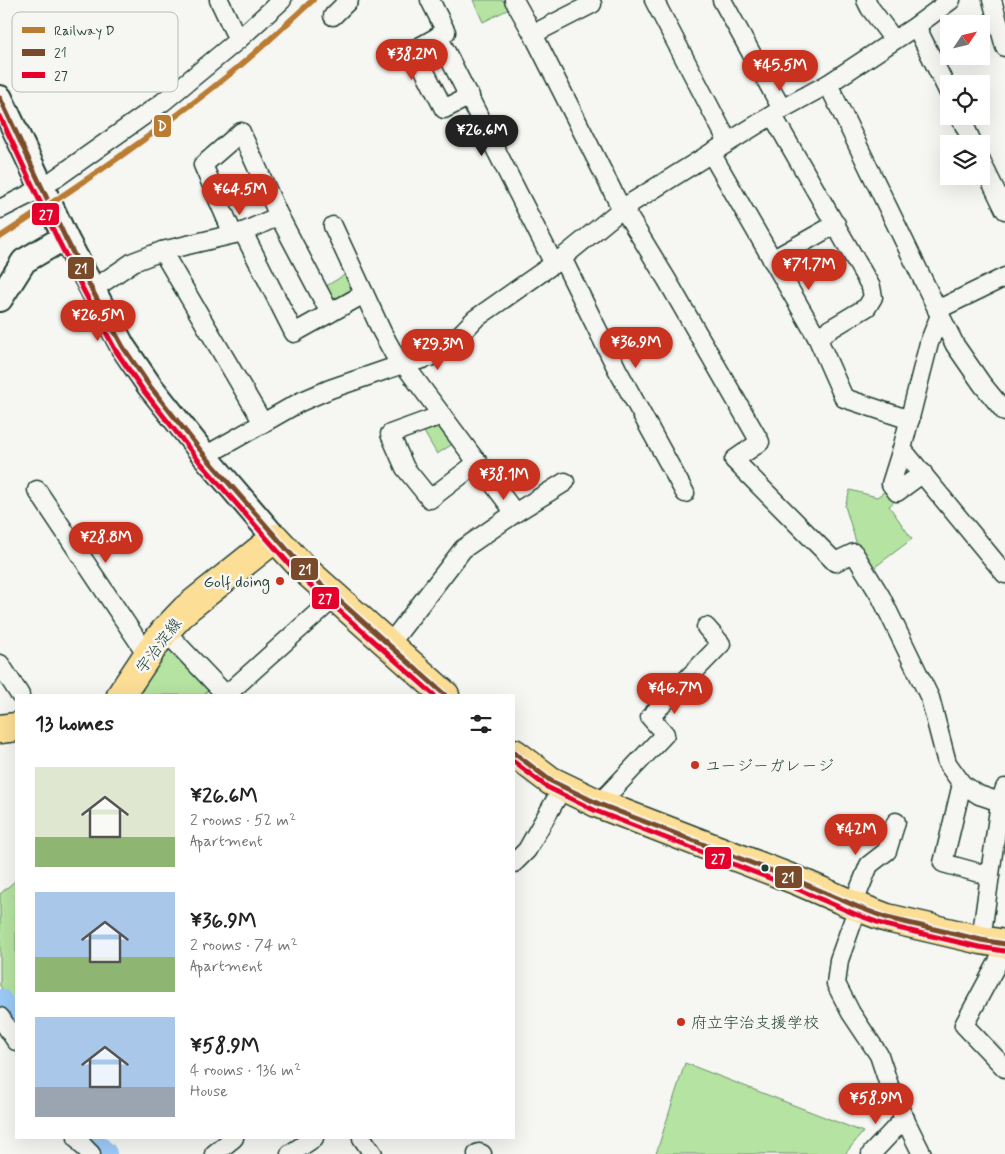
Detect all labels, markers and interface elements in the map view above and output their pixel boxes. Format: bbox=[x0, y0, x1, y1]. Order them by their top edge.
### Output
legend bbox=[12, 12, 178, 92]
north arrow bbox=[940, 15, 990, 65]
map controls bbox=[940, 15, 990, 185]
text: Railway D bbox=[54, 22, 115, 40]
pin: ¥38.2M bbox=[371, 38, 453, 81]
text: 21 bbox=[54, 44, 67, 62]
text: ¥38.2M bbox=[387, 44, 437, 65]
pin: ¥45.5M bbox=[739, 49, 821, 92]
text: ¥45.5M bbox=[753, 55, 807, 76]
text: 27 bbox=[54, 67, 68, 85]
button: locate bbox=[940, 75, 990, 125]
line badge: D bbox=[153, 114, 172, 138]
pin: ¥26.6M bbox=[441, 114, 523, 157]
text: D bbox=[157, 118, 167, 136]
text: ¥26.6M bbox=[456, 120, 508, 141]
button: layers bbox=[940, 135, 990, 185]
pin: ¥64.5M bbox=[199, 174, 281, 216]
text: ¥64.5M bbox=[213, 179, 267, 200]
line badge: 27 bbox=[31, 202, 60, 226]
text: 27 bbox=[39, 206, 53, 224]
pin: ¥71.7M bbox=[768, 248, 850, 291]
text: ¥71.7M bbox=[783, 254, 835, 275]
line badge: 21 bbox=[67, 256, 95, 280]
text: 21 bbox=[75, 260, 87, 278]
pin: ¥26.5M bbox=[57, 300, 139, 342]
text: ¥26.5M bbox=[72, 305, 124, 326]
pin: ¥36.9M bbox=[595, 326, 677, 369]
pin: ¥29.3M bbox=[397, 328, 479, 371]
text: ¥36.9M bbox=[611, 332, 661, 353]
text: ¥29.3M bbox=[412, 334, 464, 355]
pin: ¥38.1M bbox=[463, 458, 545, 501]
text: ¥38.1M bbox=[479, 464, 529, 485]
pin: ¥28.8M bbox=[65, 522, 147, 564]
text: ¥28.8M bbox=[80, 527, 132, 548]
line badge: 21 bbox=[290, 557, 319, 581]
text: 21 bbox=[299, 561, 311, 579]
place label: Golf doing bbox=[204, 572, 270, 594]
marker: Golf doing bbox=[274, 575, 286, 587]
line badge: 27 bbox=[311, 586, 340, 610]
text: 27 bbox=[318, 590, 332, 608]
street label: 宇治淀線 bbox=[132, 614, 187, 678]
pin: ¥46.7M bbox=[634, 672, 716, 715]
text: ¥46.7M bbox=[648, 678, 702, 699]
text: 13 homes bbox=[35, 710, 114, 738]
icon: filters bbox=[467, 710, 495, 738]
place label: ユージーガレージ bbox=[705, 756, 834, 777]
marker: ユージーガレージ bbox=[689, 759, 701, 771]
text: ¥26.6M bbox=[190, 782, 258, 810]
icon: home bbox=[75, 787, 135, 847]
text: 2 rooms · 52 m² bbox=[190, 810, 296, 831]
pin: ¥42M bbox=[826, 814, 886, 856]
text: ¥42M bbox=[835, 819, 877, 840]
text: Apartment bbox=[190, 831, 263, 852]
line badge: 27 bbox=[704, 846, 732, 870]
text: 27 bbox=[711, 850, 725, 868]
unlabelled marker bbox=[760, 863, 770, 873]
line badge: 21 bbox=[774, 865, 803, 889]
text: 21 bbox=[782, 869, 794, 887]
text: ¥36.9M bbox=[190, 907, 256, 935]
icon: home bbox=[75, 912, 135, 972]
text: 2 rooms · 74 m² bbox=[190, 935, 298, 956]
text: Apartment bbox=[190, 956, 263, 977]
place label: 府立宇治支援学校 bbox=[691, 1013, 819, 1034]
marker: 府立宇治支援学校 bbox=[675, 1016, 687, 1028]
text: ¥58.9M bbox=[190, 1032, 259, 1060]
icon: home bbox=[75, 1037, 135, 1097]
text: 4 rooms · 136 m² bbox=[190, 1060, 301, 1081]
text: House bbox=[190, 1081, 228, 1102]
pin: ¥58.9M bbox=[835, 1082, 917, 1125]
text: ¥58.9M bbox=[850, 1088, 902, 1109]

